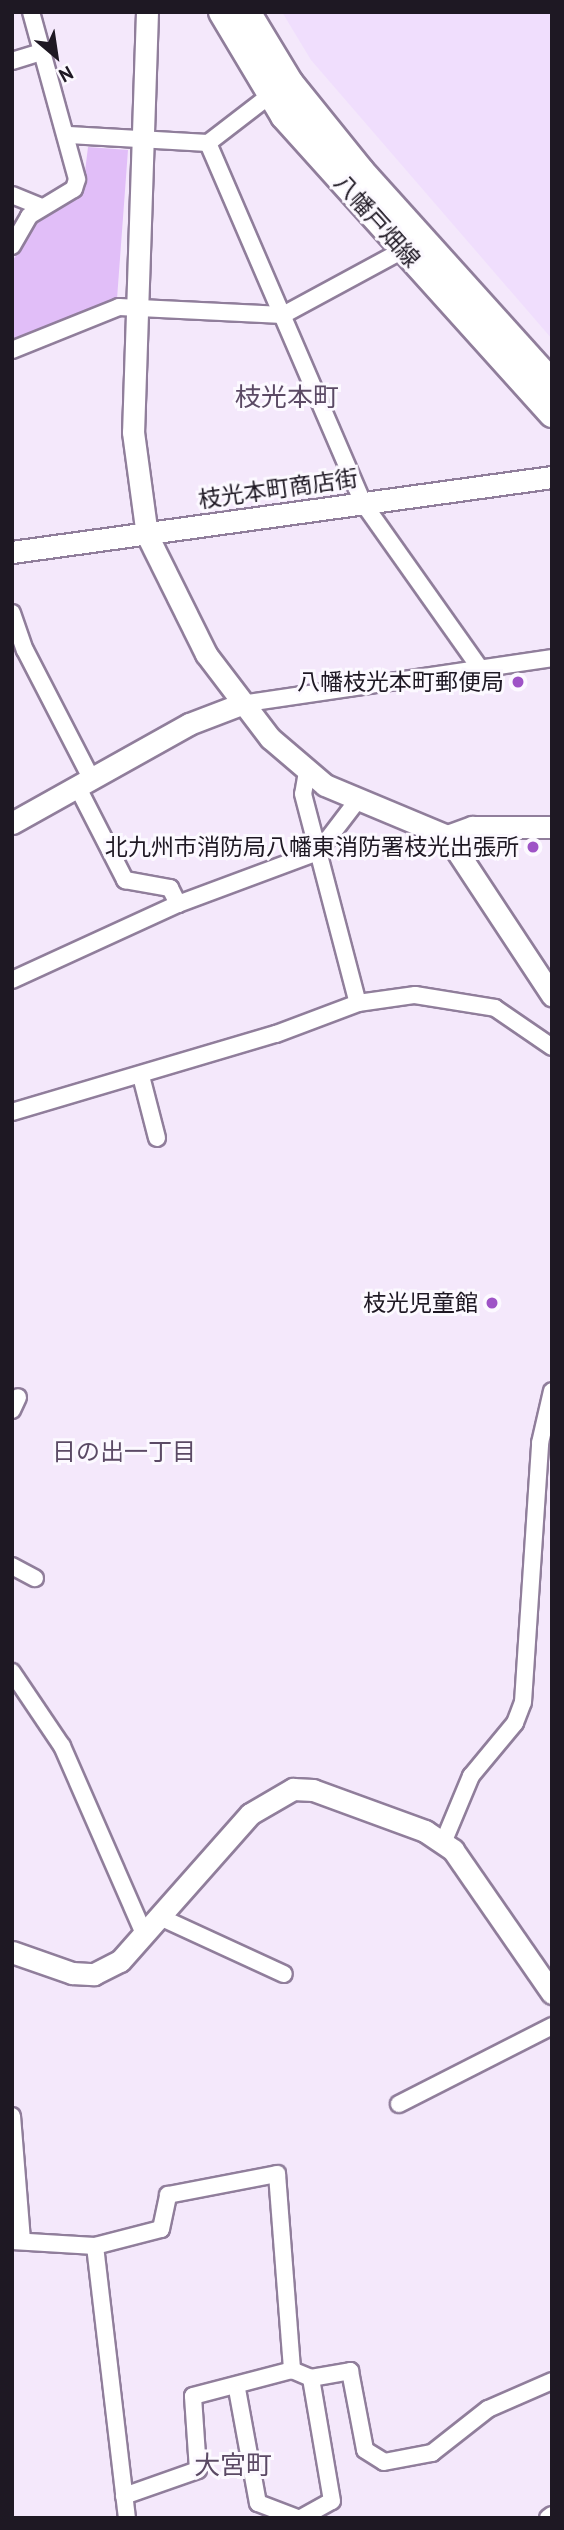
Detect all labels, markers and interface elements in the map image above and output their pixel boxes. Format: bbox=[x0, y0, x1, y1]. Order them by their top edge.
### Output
north arrow bbox=[21, 21, 91, 91]
text: N bbox=[55, 61, 77, 88]
street label: 八幡戸畑線 bbox=[328, 169, 426, 273]
district label: 枝光本町 bbox=[235, 381, 339, 413]
street label: 枝光本町商店街 bbox=[196, 464, 360, 514]
place label: 八幡枝光本町郵便局 bbox=[297, 668, 504, 696]
marker: 八幡枝光本町郵便局 bbox=[510, 674, 526, 690]
place label: 北九州市消防局八幡東消防署枝光出張所 bbox=[105, 833, 519, 861]
marker: 北九州市消防局八幡東消防署枝光出張所 bbox=[525, 839, 541, 855]
place label: 枝光児童館 bbox=[363, 1289, 478, 1317]
marker: 枝光児童館 bbox=[484, 1295, 500, 1311]
district label: 日の出一丁目 bbox=[52, 1438, 196, 1466]
district label: 大宮町 bbox=[194, 2449, 272, 2481]

